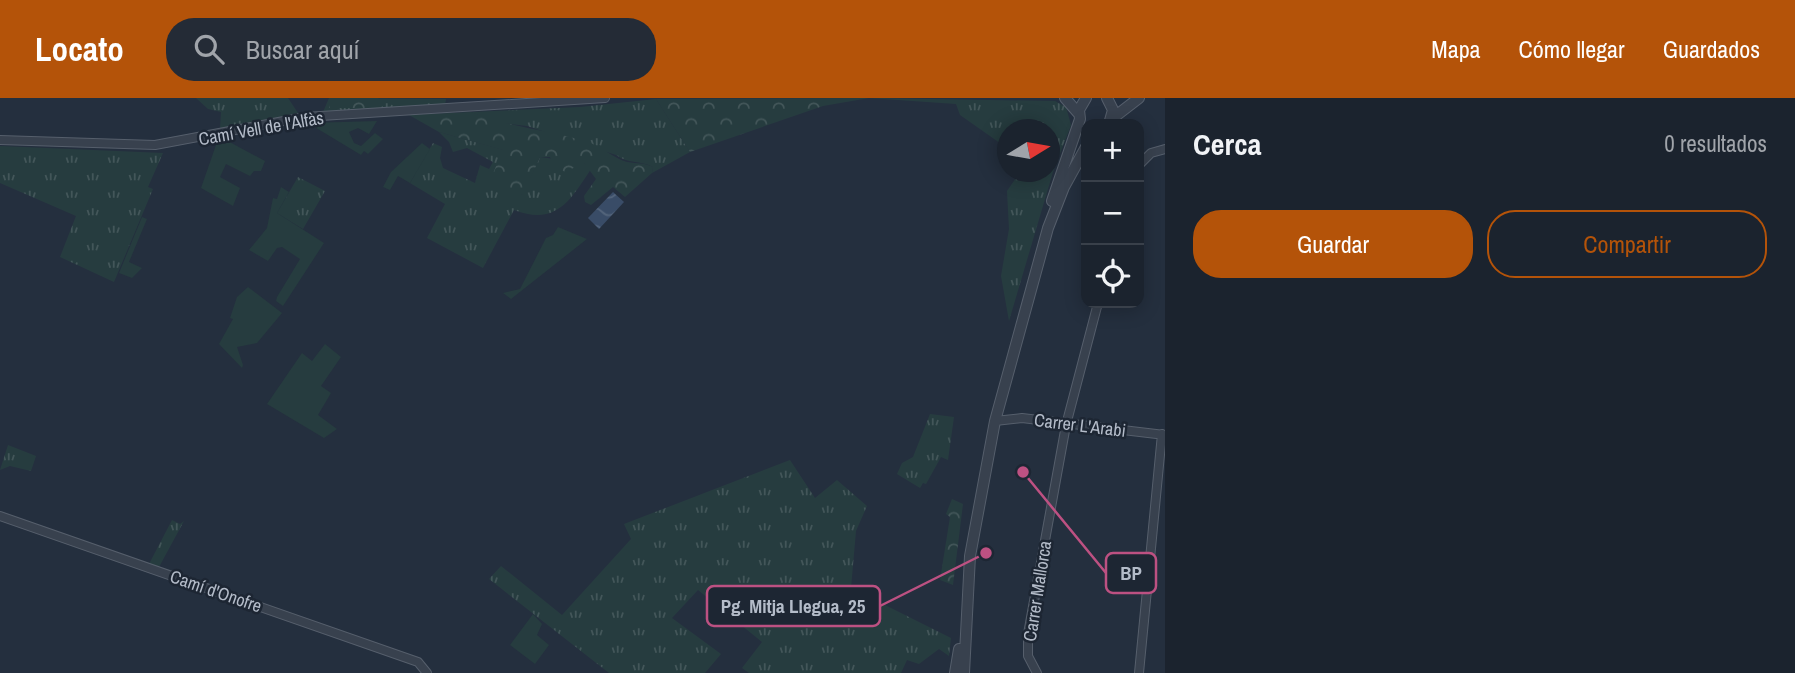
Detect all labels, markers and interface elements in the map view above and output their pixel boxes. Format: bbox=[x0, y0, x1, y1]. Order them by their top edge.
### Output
search box bbox=[166, 18, 656, 81]
text: Locato bbox=[35, 27, 124, 71]
icon: search bbox=[190, 30, 228, 68]
text: Buscar aquí bbox=[246, 32, 360, 67]
text: Mapa bbox=[1431, 33, 1481, 65]
text: Cómo llegar bbox=[1519, 33, 1625, 65]
text: Guardados bbox=[1663, 33, 1760, 65]
street label: Camí Vell de l'Alfàs bbox=[196, 105, 326, 151]
north arrow bbox=[997, 119, 1060, 182]
map controls bbox=[1081, 119, 1144, 308]
button: + bbox=[1081, 119, 1144, 182]
text: Cerca bbox=[1193, 124, 1261, 164]
text: 0 resultados bbox=[1664, 128, 1767, 159]
button: − bbox=[1081, 182, 1144, 245]
button: Guardar bbox=[1193, 210, 1473, 278]
button: Compartir bbox=[1487, 210, 1767, 278]
button: locate bbox=[1081, 245, 1144, 308]
street label: Carrer L'Arabi bbox=[1033, 407, 1127, 443]
street label: Carrer Mallorca bbox=[1017, 539, 1057, 643]
callout: BP bbox=[1106, 553, 1156, 593]
text: BP bbox=[1120, 560, 1142, 586]
street label: Camí d'Onofre bbox=[167, 564, 265, 618]
callout: Pg. Mitja Llegua, 25 bbox=[707, 586, 880, 626]
text: Pg. Mitja Llegua, 25 bbox=[721, 593, 866, 619]

